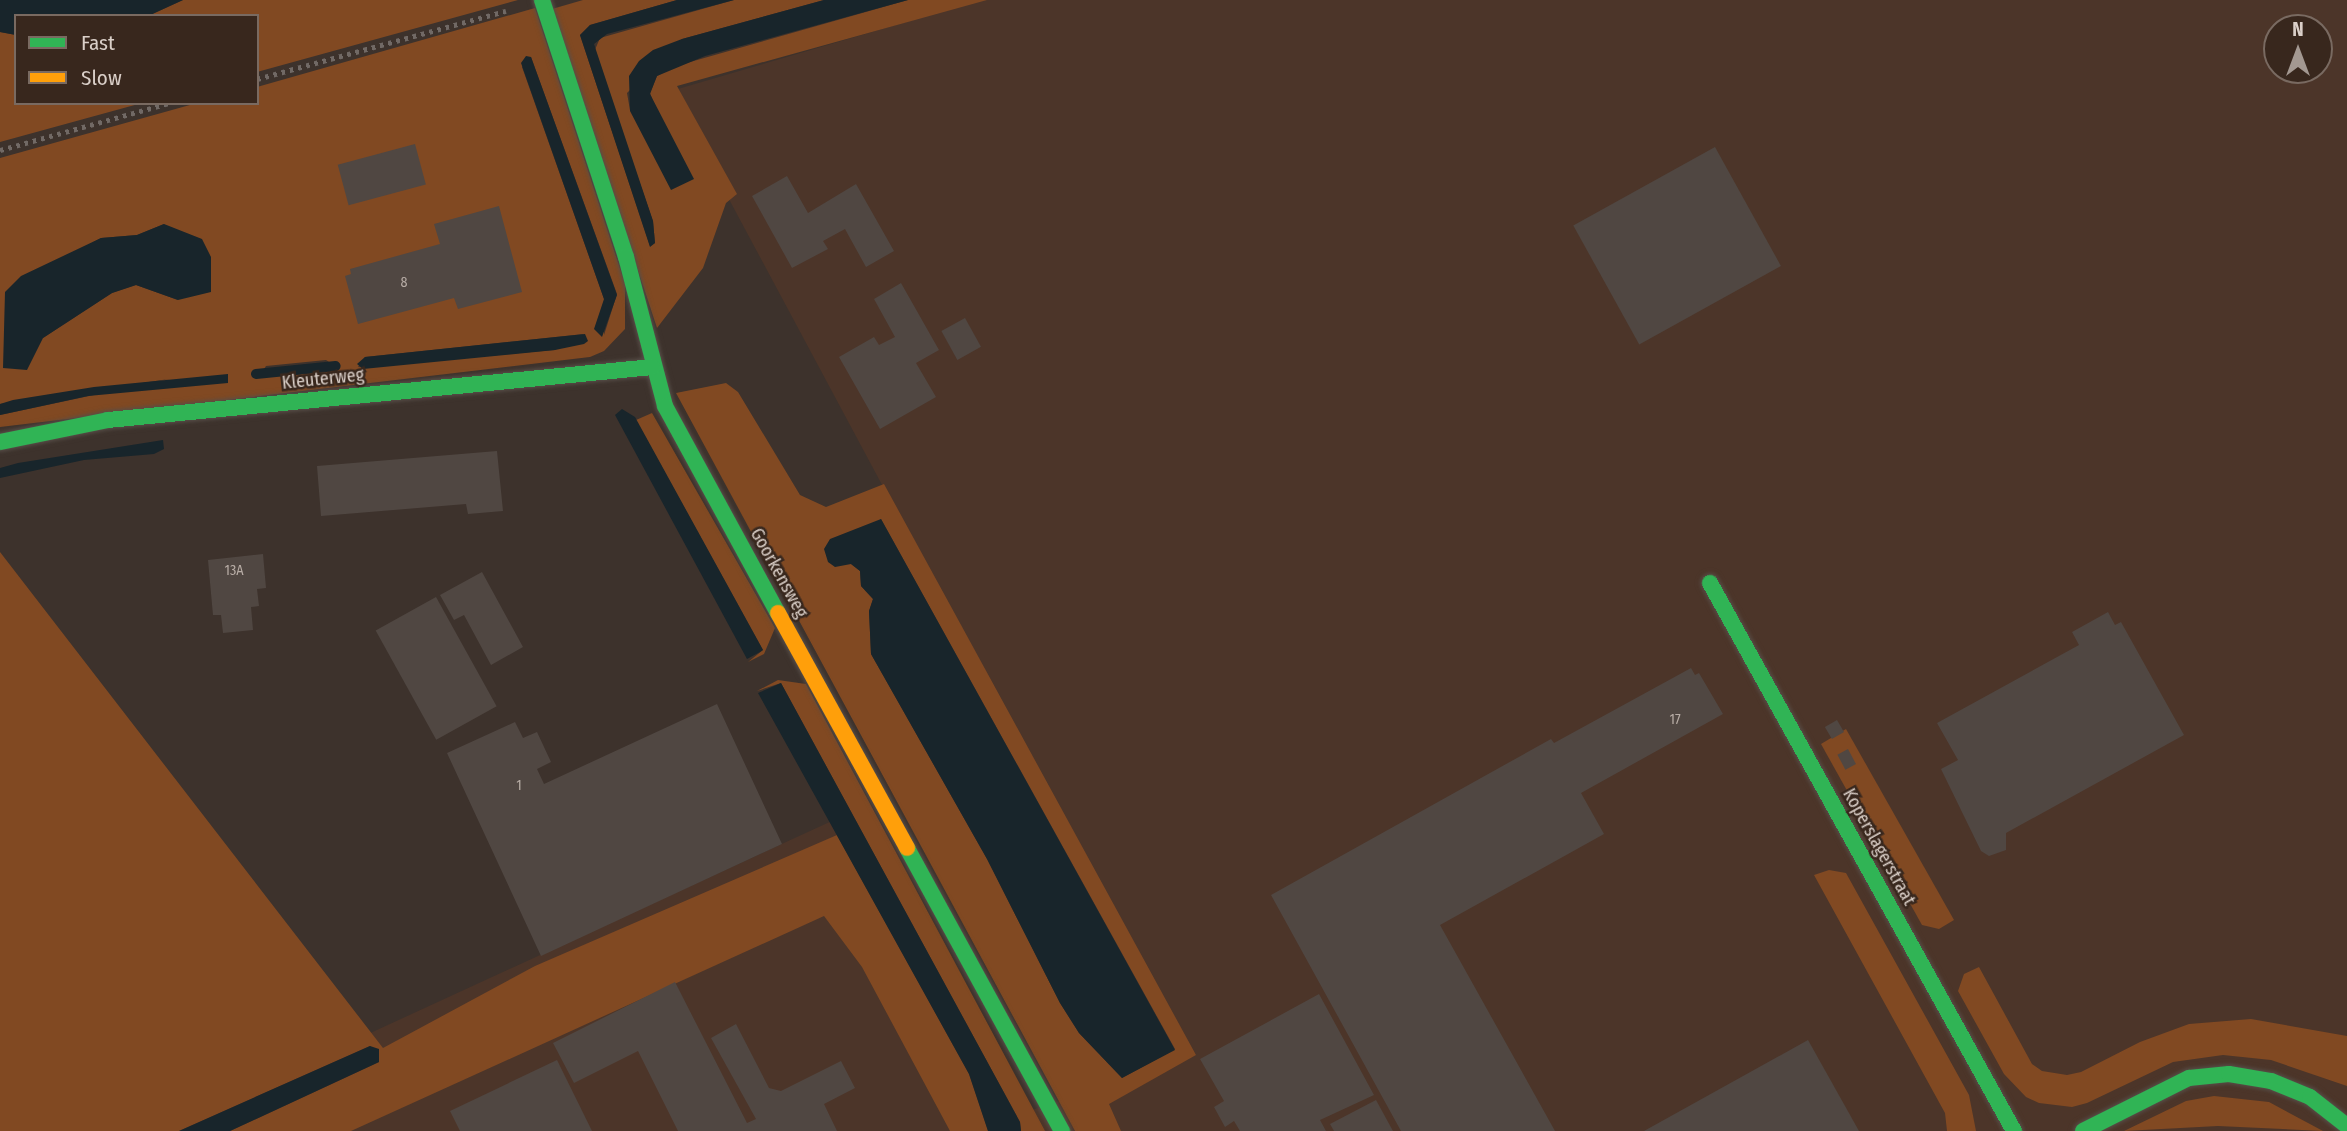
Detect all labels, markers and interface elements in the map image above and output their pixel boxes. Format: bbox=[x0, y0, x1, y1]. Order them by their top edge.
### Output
legend bbox=[14, 14, 259, 105]
north arrow bbox=[2263, 14, 2333, 84]
text: N bbox=[2292, 18, 2304, 41]
text: Fast bbox=[81, 30, 115, 56]
text: Slow bbox=[81, 65, 122, 91]
house number: 8 bbox=[401, 275, 407, 291]
street label: Kleuterweg bbox=[281, 364, 365, 394]
street label: Goorkensweg bbox=[746, 525, 812, 621]
house number: 13A bbox=[224, 563, 244, 579]
house number: 17 bbox=[1669, 712, 1681, 728]
house number: 1 bbox=[516, 778, 522, 794]
street label: Koperslagerstraat bbox=[1838, 785, 1920, 909]

